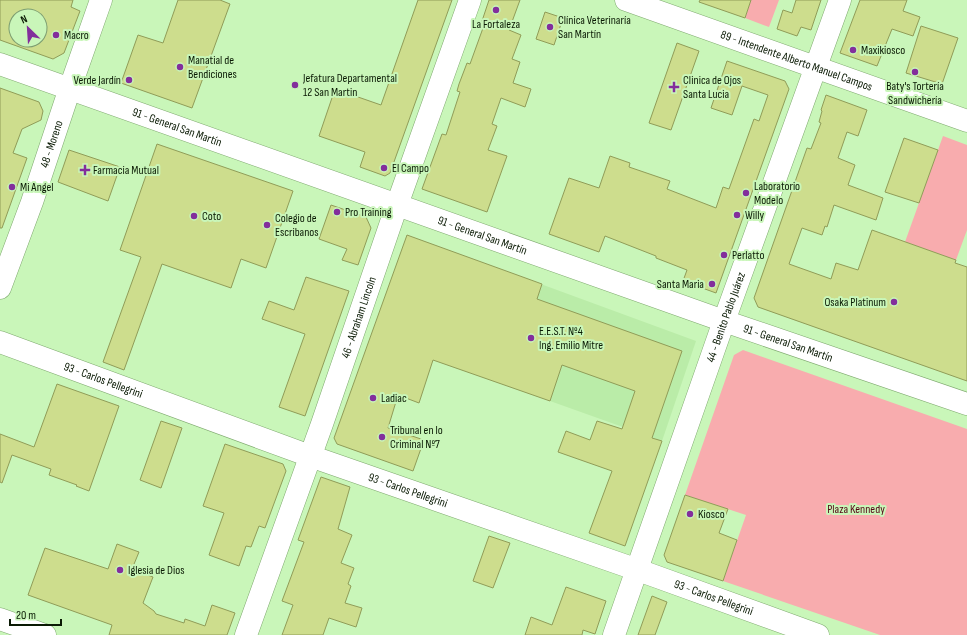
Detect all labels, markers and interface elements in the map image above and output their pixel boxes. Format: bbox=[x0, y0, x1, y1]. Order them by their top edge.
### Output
marker: La Fortaleza bbox=[491, 5, 501, 15]
north arrow bbox=[8, 8, 48, 48]
text: N bbox=[19, 12, 30, 27]
place label: Clínica Veterinaría San Martín bbox=[558, 13, 631, 42]
place label: La Fortaleza bbox=[472, 17, 520, 32]
marker: Clínica Veterinaría San Martín bbox=[545, 22, 555, 32]
street label: 89 - Intendente Alberto Manuel Campos bbox=[719, 27, 875, 94]
place label: Macro bbox=[64, 28, 89, 43]
marker: Macro bbox=[51, 30, 61, 40]
place label: Maxikiosco bbox=[861, 43, 905, 58]
marker: Maxikiosco bbox=[848, 45, 858, 55]
place label: Manatial de Bendiciones bbox=[188, 53, 237, 82]
marker: Manatial de Bendiciones bbox=[175, 62, 185, 72]
marker: Baty's Tortería Sandwichería bbox=[910, 67, 920, 77]
place label: Jefatura Departamental 12 San Martin bbox=[302, 71, 397, 100]
place label: Verde Jardín bbox=[73, 73, 121, 88]
place label: Clinica de Ojos Santa Lucia bbox=[683, 73, 741, 102]
marker: Verde Jardín bbox=[124, 75, 134, 85]
place label: Baty's Tortería Sandwichería bbox=[886, 79, 944, 108]
marker: Jefatura Departamental 12 San Martin bbox=[290, 80, 300, 90]
marker: Clinica de Ojos Santa Lucia bbox=[668, 81, 680, 93]
street label: 91 - General San Martín bbox=[130, 104, 224, 150]
street label: 48 - Moreno bbox=[37, 118, 66, 169]
place label: El Campo bbox=[392, 161, 429, 176]
place label: Farmacia Mutual bbox=[93, 163, 159, 178]
marker: El Campo bbox=[379, 163, 389, 173]
marker: Farmacia Mutual bbox=[80, 165, 90, 175]
place label: Laboratorio Modelo bbox=[754, 179, 800, 208]
place label: Mi Angel bbox=[20, 180, 54, 195]
marker: Mi Angel bbox=[7, 182, 17, 192]
marker: Laboratorio Modelo bbox=[741, 188, 751, 198]
place label: Pro Training bbox=[345, 205, 392, 220]
marker: Pro Training bbox=[332, 207, 342, 217]
place label: Willy bbox=[745, 208, 765, 223]
place label: Coto bbox=[202, 209, 221, 224]
marker: Willy bbox=[732, 210, 742, 220]
marker: Coto bbox=[189, 211, 199, 221]
place label: Colegio de Escribanos bbox=[275, 211, 319, 240]
street label: 91 - General San Martín bbox=[436, 213, 529, 258]
marker: Colegio de Escribanos bbox=[262, 220, 272, 230]
place label: Perlatto bbox=[732, 248, 764, 263]
marker: Perlatto bbox=[719, 250, 729, 260]
street label: 44 - Benito Pablo Juárez bbox=[703, 269, 749, 364]
street label: 46 - Abraham Lincoln bbox=[338, 275, 379, 360]
place label: Santa Maria bbox=[657, 277, 704, 292]
marker: Santa Maria bbox=[707, 279, 717, 289]
place label: Osaka Platinum bbox=[824, 295, 886, 310]
marker: Osaka Platinum bbox=[889, 297, 899, 307]
street label: 91 - General San Martín bbox=[741, 321, 835, 365]
place label: E.E.S.T. Nº4 Ing. Emilio Mitre bbox=[539, 324, 603, 353]
marker: E.E.S.T. Nº4 Ing. Emilio Mitre bbox=[526, 333, 536, 343]
street label: 93 - Carlos Pellegrini bbox=[62, 359, 145, 401]
place label: Ladiac bbox=[381, 391, 407, 406]
marker: Ladiac bbox=[368, 393, 378, 403]
place label: Tribunal en lo Criminal Nº7 bbox=[390, 423, 443, 452]
marker: Tribunal en lo Criminal Nº7 bbox=[377, 432, 387, 442]
street label: 93 - Carlos Pellegrini bbox=[366, 469, 450, 511]
park label: Plaza Kennedy bbox=[827, 502, 885, 517]
place label: Kiosco bbox=[698, 507, 725, 522]
marker: Kiosco bbox=[685, 509, 695, 519]
place label: Iglesia de Dios bbox=[128, 563, 185, 578]
marker: Iglesia de Dios bbox=[115, 565, 125, 575]
street label: 93 - Carlos Pellegrini bbox=[672, 576, 755, 618]
scale bar bbox=[10, 601, 61, 627]
text: 20 m bbox=[16, 608, 36, 623]

